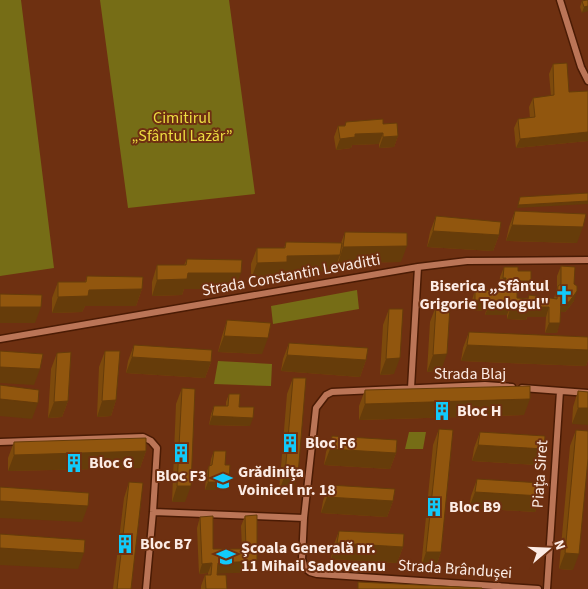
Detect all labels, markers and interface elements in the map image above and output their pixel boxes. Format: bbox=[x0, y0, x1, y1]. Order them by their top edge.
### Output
park label: Cimitirul „Sfântul Lazăr” bbox=[132, 107, 232, 147]
street label: Strada Constantin Levaditti bbox=[200, 248, 382, 302]
place label: Biserica „Sfântul Grigorie Teologul" bbox=[420, 275, 549, 315]
church icon: Biserica „Sfântul Grigorie Teologul" bbox=[553, 284, 575, 306]
street label: Strada Blaj bbox=[434, 363, 506, 385]
building icon: Bloc H bbox=[431, 400, 453, 422]
place label: Bloc H bbox=[457, 400, 502, 422]
building icon: Bloc F6 bbox=[279, 432, 301, 454]
place label: Bloc F6 bbox=[305, 432, 356, 454]
street label: Piața Siret bbox=[527, 439, 553, 509]
building icon: Bloc F3 bbox=[170, 442, 192, 464]
building icon: Bloc G bbox=[63, 452, 85, 474]
place label: Bloc G bbox=[89, 452, 133, 474]
place label: Grădinița Voinicel nr. 18 bbox=[237, 461, 336, 501]
place label: Bloc F3 bbox=[156, 465, 206, 487]
school or university icon: Grădinița Voinicel nr. 18 bbox=[212, 470, 234, 492]
building icon: Bloc B9 bbox=[423, 496, 445, 518]
place label: Bloc B9 bbox=[449, 496, 501, 518]
north arrow bbox=[523, 524, 573, 574]
building icon: Bloc B7 bbox=[114, 533, 136, 555]
place label: Bloc B7 bbox=[140, 533, 192, 555]
place label: Școala Generală nr. 11 Mihail Sadoveanu bbox=[241, 537, 386, 577]
text: N bbox=[548, 537, 570, 553]
school or university icon: Școala Generală nr. 11 Mihail Sadoveanu bbox=[215, 546, 237, 568]
street label: Strada Brândușei bbox=[397, 554, 513, 584]

